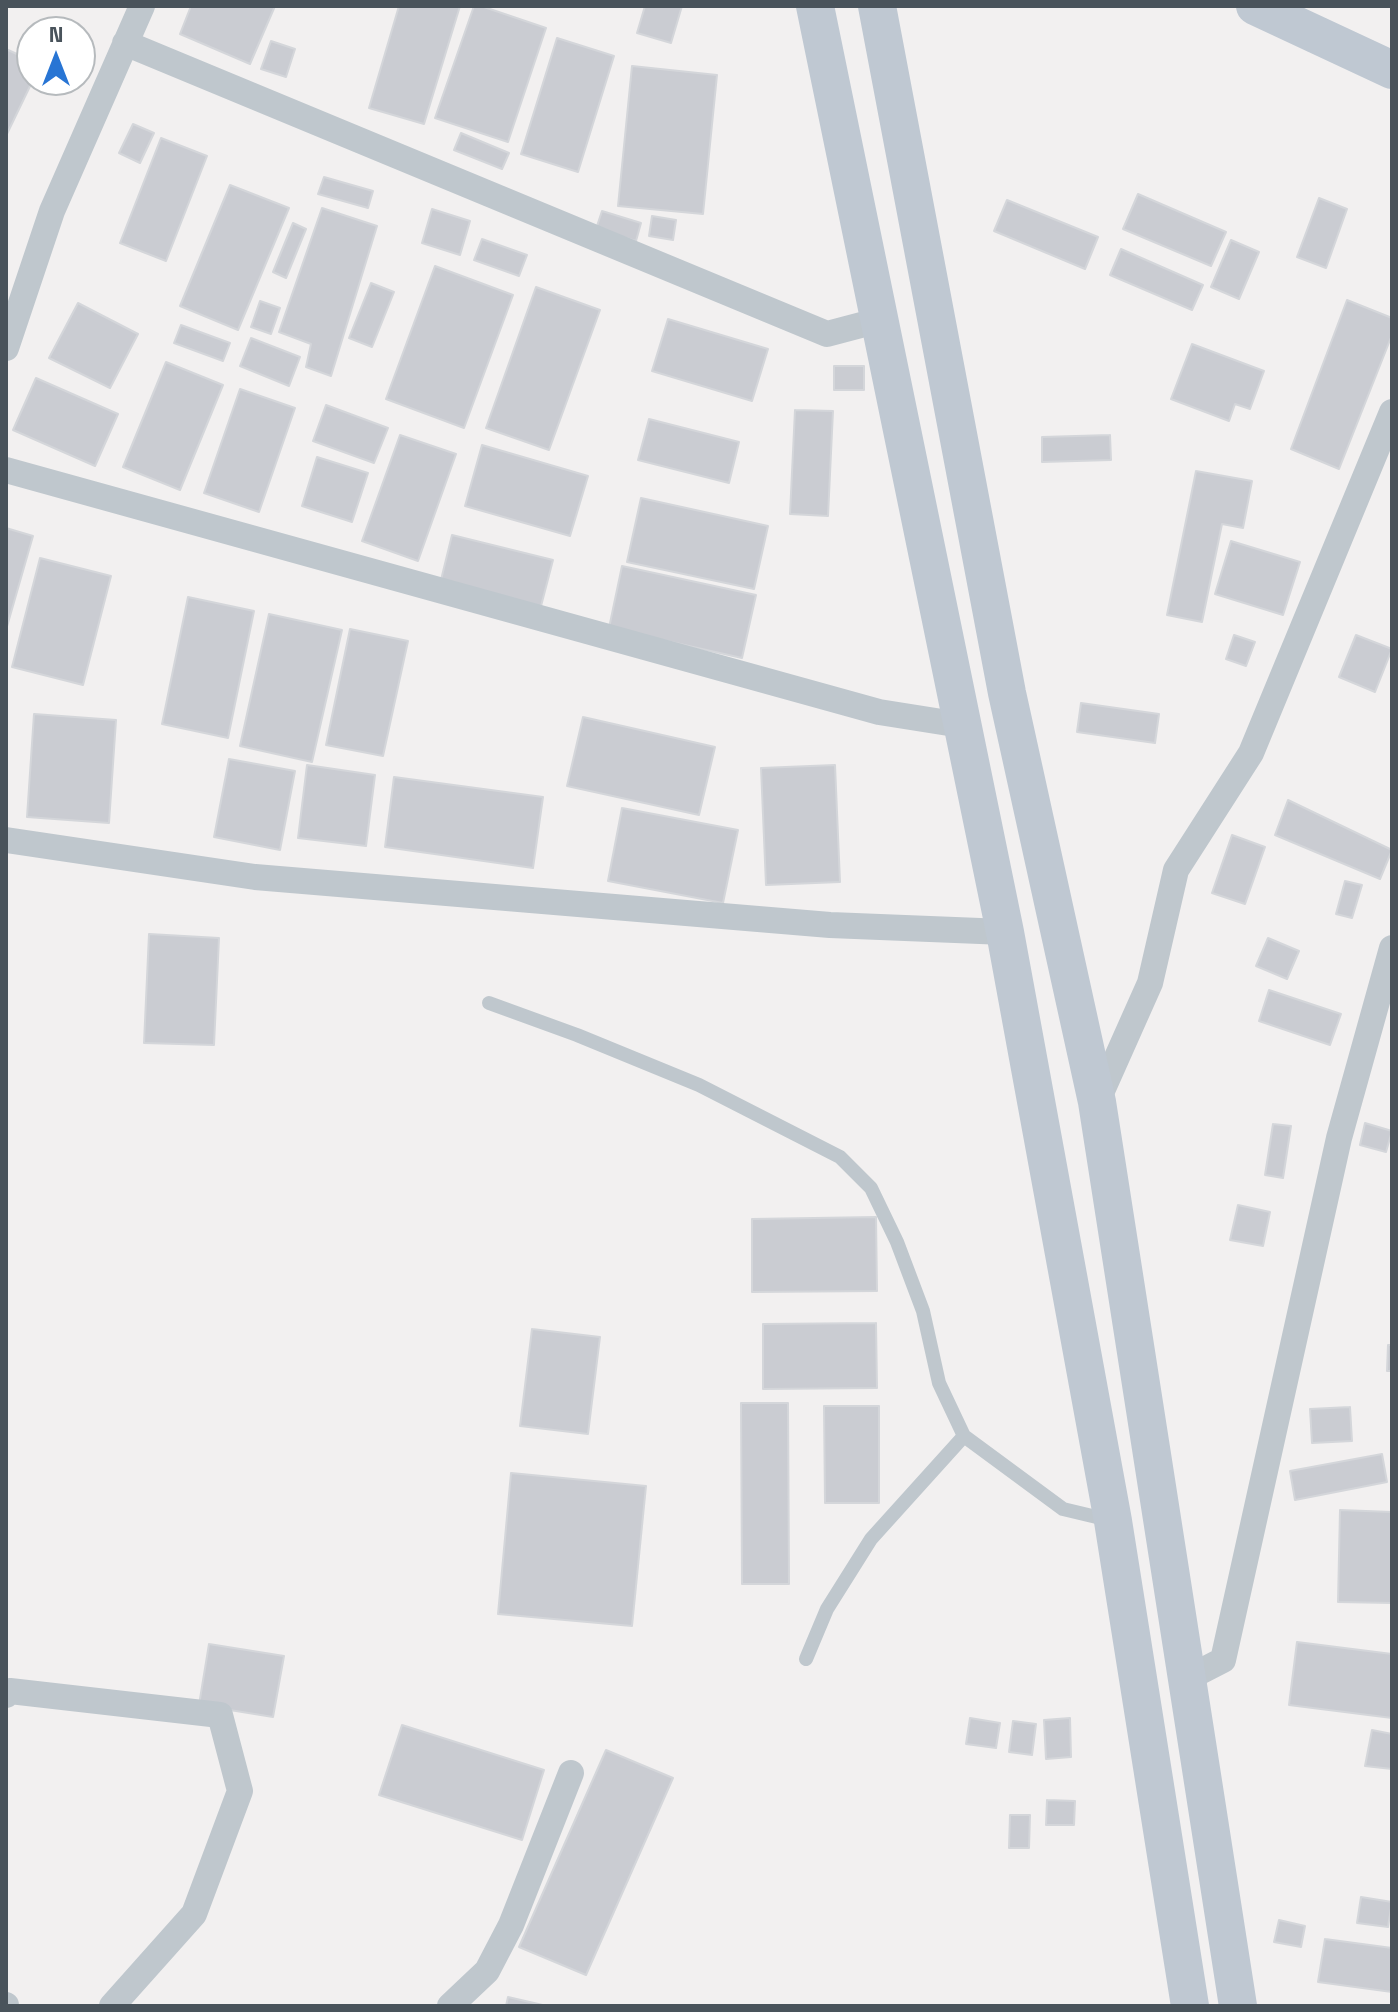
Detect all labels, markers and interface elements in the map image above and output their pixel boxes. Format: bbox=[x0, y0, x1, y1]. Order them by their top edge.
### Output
north arrow bbox=[16, 16, 96, 96]
text: N bbox=[49, 20, 63, 48]

